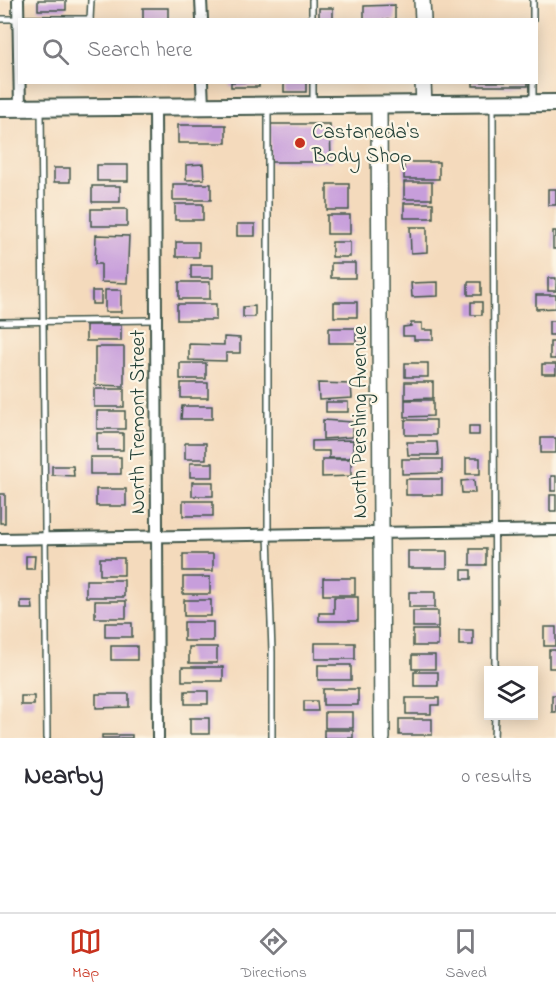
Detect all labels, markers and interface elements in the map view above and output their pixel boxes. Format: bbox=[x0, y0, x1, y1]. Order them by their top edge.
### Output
search box bbox=[18, 18, 538, 84]
icon: search bbox=[39, 35, 72, 68]
text: Search here bbox=[87, 35, 192, 67]
place label: Castaneda's Body Shop bbox=[311, 118, 420, 174]
marker: Castaneda's Body Shop bbox=[293, 136, 307, 150]
street label: North Pershing Avenue bbox=[346, 325, 378, 519]
street label: North Tremont Street bbox=[124, 330, 154, 514]
map controls bbox=[484, 666, 538, 720]
button: layers bbox=[484, 666, 538, 720]
text: Nearby bbox=[24, 758, 103, 796]
text: 0 results bbox=[461, 763, 532, 792]
tab: Map bbox=[69, 925, 102, 985]
tab: Directions bbox=[240, 925, 307, 985]
tab: Saved bbox=[445, 925, 487, 985]

